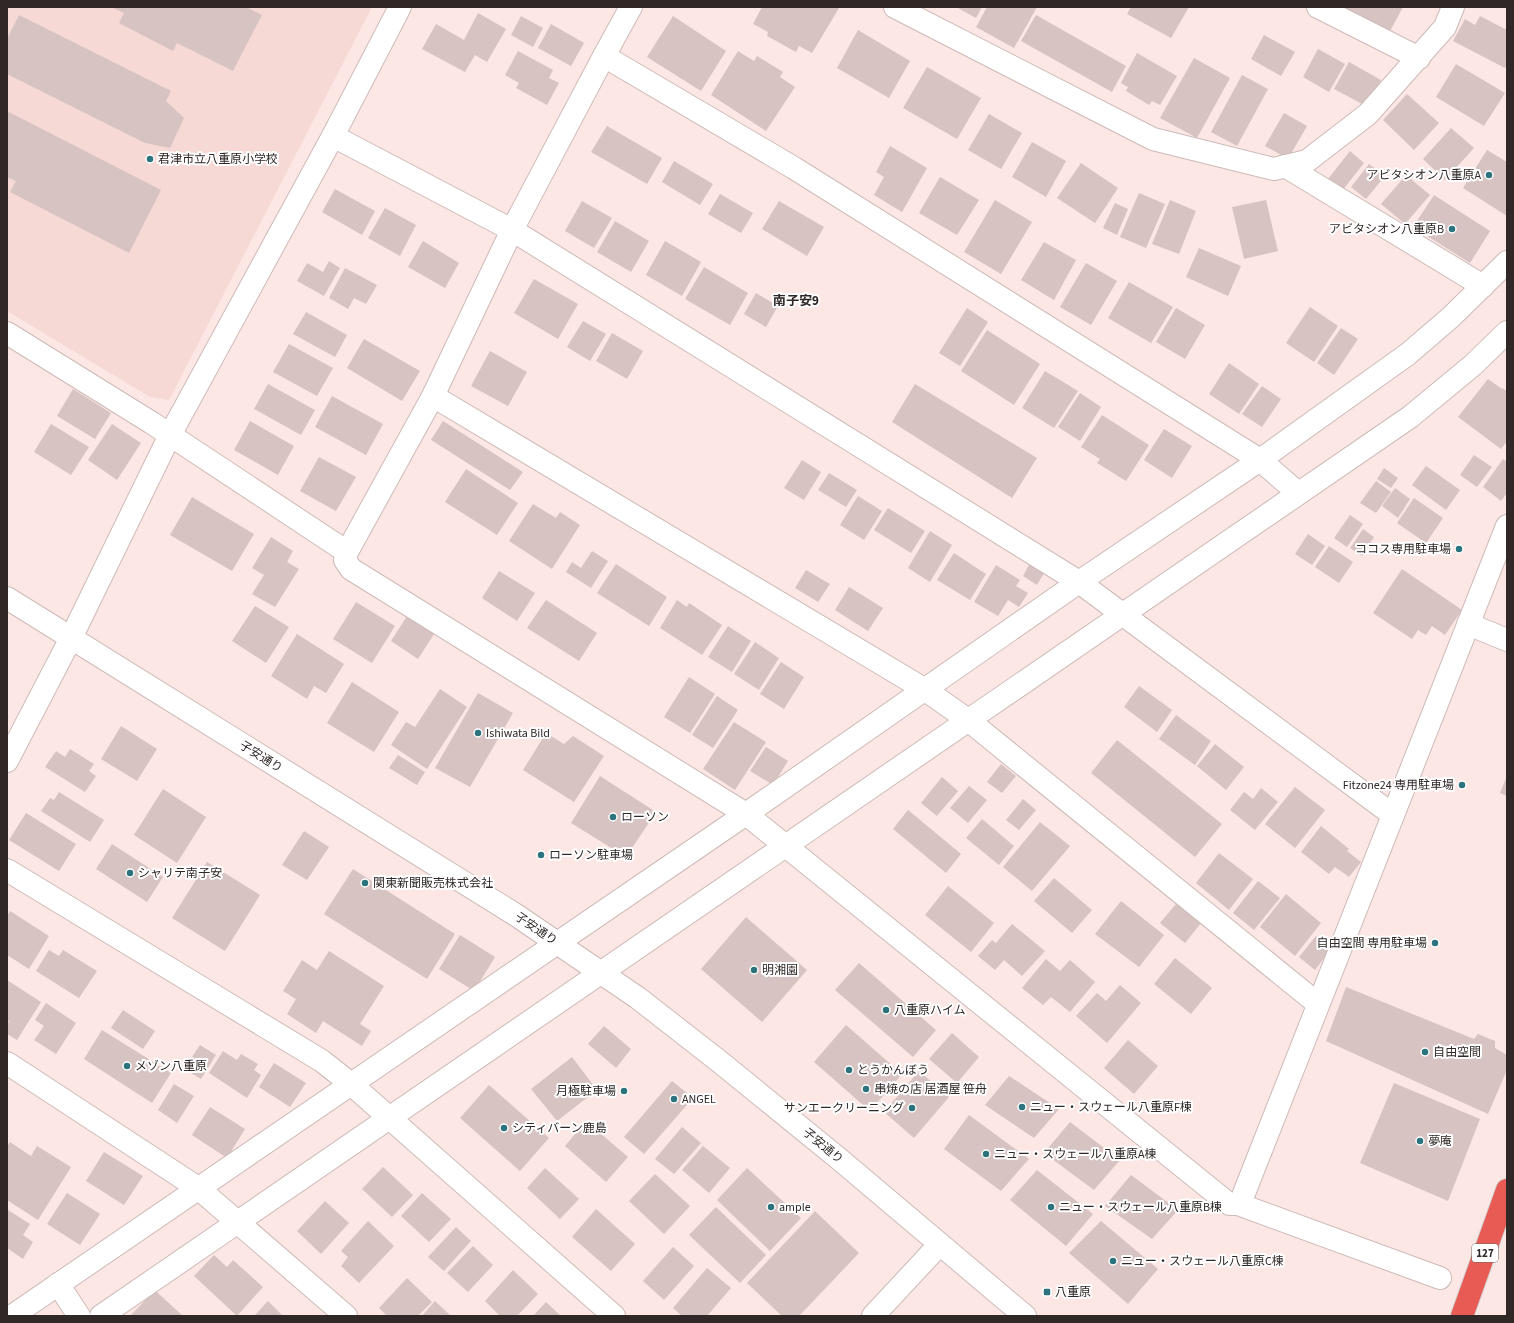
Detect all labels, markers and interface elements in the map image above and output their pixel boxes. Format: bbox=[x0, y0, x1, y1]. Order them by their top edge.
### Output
place label: 君津市立八重原小学校 bbox=[158, 151, 278, 168]
marker: 君津市立八重原小学校 bbox=[145, 154, 155, 164]
place label: アビタシオン八重原A bbox=[1366, 167, 1481, 184]
marker: アビタシオン八重原A bbox=[1484, 170, 1494, 180]
place label: アビタシオン八重原B bbox=[1329, 221, 1444, 238]
marker: アビタシオン八重原B bbox=[1447, 224, 1457, 234]
district label: 南子安9 bbox=[773, 292, 819, 310]
place label: ココス専用駐車場 bbox=[1355, 541, 1451, 558]
marker: ココス専用駐車場 bbox=[1454, 544, 1464, 554]
place label: Ishiwata Bild bbox=[486, 725, 550, 742]
marker: Ishiwata Bild bbox=[473, 728, 483, 738]
street label: 子安通り bbox=[236, 737, 286, 777]
place label: Fitzone24 専用駐車場 bbox=[1343, 777, 1454, 794]
marker: Fitzone24 専用駐車場 bbox=[1457, 780, 1467, 790]
place label: ローソン bbox=[621, 809, 669, 826]
marker: ローソン bbox=[608, 812, 618, 822]
place label: ローソン駐車場 bbox=[549, 847, 633, 864]
marker: ローソン駐車場 bbox=[536, 850, 546, 860]
place label: シャリテ南子安 bbox=[138, 865, 222, 882]
marker: シャリテ南子安 bbox=[125, 868, 135, 878]
place label: 関東新聞販売株式会社 bbox=[373, 875, 493, 892]
marker: 関東新聞販売株式会社 bbox=[360, 878, 370, 888]
street label: 子安通り bbox=[511, 909, 561, 949]
place label: 自由空間 専用駐車場 bbox=[1317, 935, 1427, 952]
marker: 自由空間 専用駐車場 bbox=[1430, 938, 1440, 948]
place label: 明湘園 bbox=[762, 962, 798, 979]
marker: 明湘園 bbox=[749, 965, 759, 975]
place label: 八重原ハイム bbox=[894, 1002, 966, 1019]
marker: 八重原ハイム bbox=[881, 1005, 891, 1015]
place label: 自由空間 bbox=[1433, 1044, 1481, 1061]
marker: 自由空間 bbox=[1420, 1047, 1430, 1057]
place label: メゾン八重原 bbox=[135, 1058, 207, 1075]
marker: メゾン八重原 bbox=[122, 1061, 132, 1071]
place label: とうかんぼう bbox=[857, 1062, 929, 1079]
marker: とうかんぼう bbox=[844, 1065, 854, 1075]
place label: 串焼の店 居酒屋 笹舟 bbox=[874, 1081, 987, 1098]
place label: 月極駐車場 bbox=[556, 1083, 616, 1100]
marker: 串焼の店 居酒屋 笹舟 bbox=[861, 1084, 871, 1094]
marker: 月極駐車場 bbox=[619, 1086, 629, 1096]
place label: ANGEL bbox=[682, 1091, 716, 1108]
marker: ANGEL bbox=[669, 1094, 679, 1104]
place label: ニュー・スウェール八重原F棟 bbox=[1030, 1099, 1192, 1116]
place label: サンエークリーニング bbox=[784, 1100, 904, 1117]
marker: ニュー・スウェール八重原F棟 bbox=[1017, 1102, 1027, 1112]
marker: サンエークリーニング bbox=[907, 1103, 917, 1113]
place label: シティバーン鹿島 bbox=[512, 1120, 607, 1137]
marker: シティバーン鹿島 bbox=[499, 1123, 509, 1133]
street label: 子安通り bbox=[799, 1124, 847, 1168]
place label: 夢庵 bbox=[1428, 1133, 1452, 1150]
marker: 夢庵 bbox=[1415, 1136, 1425, 1146]
place label: ニュー・スウェール八重原A棟 bbox=[994, 1146, 1157, 1163]
marker: ニュー・スウェール八重原A棟 bbox=[981, 1149, 991, 1159]
place label: ample bbox=[779, 1199, 811, 1216]
place label: ニュー・スウェール八重原B棟 bbox=[1059, 1199, 1222, 1216]
marker: ample bbox=[766, 1202, 776, 1212]
marker: ニュー・スウェール八重原B棟 bbox=[1046, 1202, 1056, 1212]
road number: 127 bbox=[1472, 1244, 1498, 1262]
place label: ニュー・スウェール八重原C棟 bbox=[1121, 1253, 1284, 1270]
marker: ニュー・スウェール八重原C棟 bbox=[1108, 1256, 1118, 1266]
place label: 八重原 bbox=[1055, 1284, 1091, 1301]
marker: 八重原 bbox=[1042, 1287, 1052, 1297]

